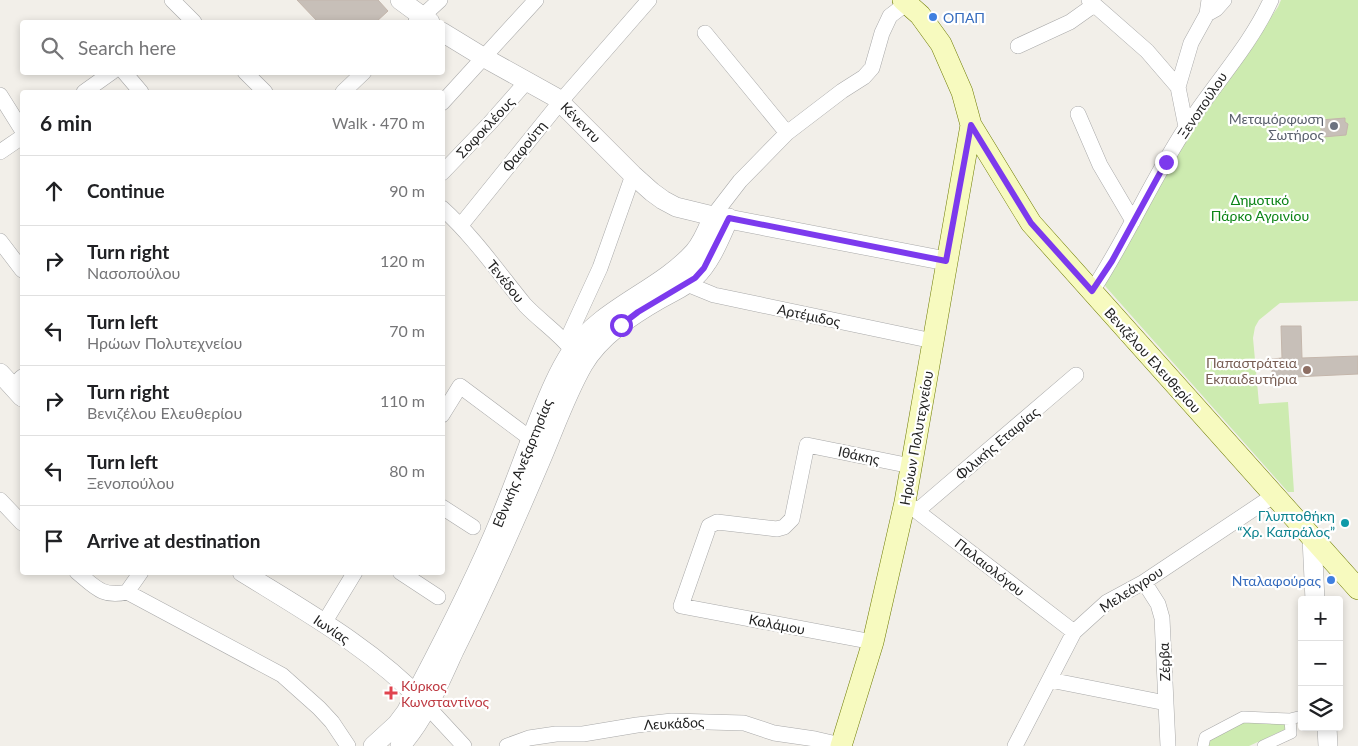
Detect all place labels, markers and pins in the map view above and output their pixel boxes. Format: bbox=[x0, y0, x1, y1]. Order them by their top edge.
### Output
place label: ΟΠΑΠ bbox=[943, 9, 985, 26]
marker: ΟΠΑΠ bbox=[927, 11, 939, 23]
place label: Μεταμόρφωση Σωτήρος bbox=[1229, 110, 1325, 143]
marker: Μεταμόρφωση Σωτήρος bbox=[1328, 120, 1340, 132]
place label: Παπαστράτεια Εκπαιδευτήρια bbox=[1205, 354, 1298, 387]
marker: Παπαστράτεια Εκπαιδευτήρια bbox=[1301, 364, 1313, 376]
place label: Γλυπτοθήκη “Χρ. Καπράλος” bbox=[1237, 507, 1335, 540]
marker: Γλυπτοθήκη “Χρ. Καπράλος” bbox=[1339, 517, 1351, 529]
place label: Νταλαφούρας bbox=[1232, 572, 1321, 589]
marker: Νταλαφούρας bbox=[1325, 574, 1337, 586]
place label: Κύρκος Κωνσταντίνος bbox=[401, 677, 490, 710]
marker: Κύρκος Κωνσταντίνος bbox=[385, 687, 397, 699]

